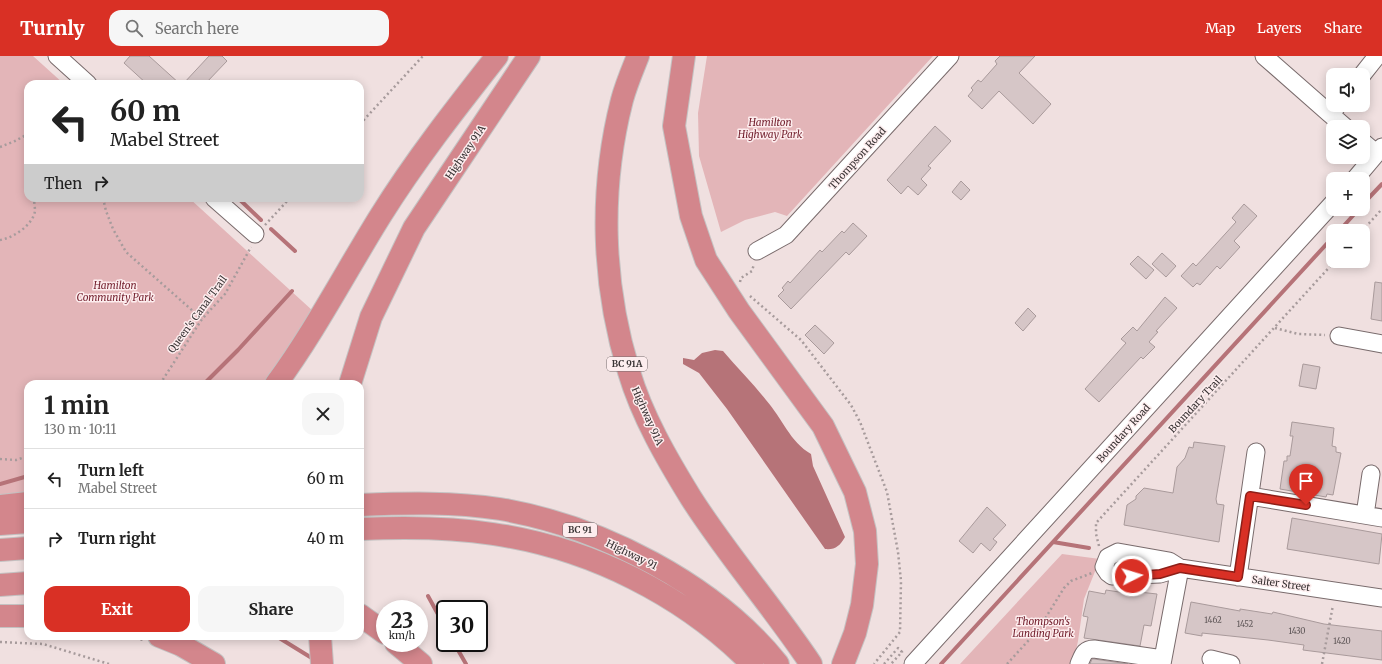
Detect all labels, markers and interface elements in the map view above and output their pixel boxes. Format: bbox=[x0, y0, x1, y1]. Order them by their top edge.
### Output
search box bbox=[109, 10, 389, 46]
text: Turnly bbox=[20, 16, 85, 40]
icon: search bbox=[123, 17, 145, 39]
text: Search here bbox=[155, 19, 239, 38]
text: Map bbox=[1205, 19, 1235, 37]
text: Layers bbox=[1257, 19, 1302, 37]
text: Share bbox=[1324, 19, 1362, 37]
map controls bbox=[1326, 68, 1370, 268]
button: sound bbox=[1326, 68, 1370, 112]
text: 60 m bbox=[110, 93, 180, 129]
icon: left bbox=[44, 96, 96, 148]
park label: Hamilton Highway Park bbox=[737, 116, 803, 141]
button: layers bbox=[1326, 120, 1370, 164]
street label: Highway 91A bbox=[443, 122, 489, 182]
street label: Thompson Road bbox=[826, 125, 889, 192]
text: Mabel Street bbox=[110, 128, 219, 151]
icon: right bbox=[90, 172, 112, 194]
button: + bbox=[1326, 172, 1370, 216]
text: Then bbox=[44, 174, 82, 193]
button: − bbox=[1326, 224, 1370, 268]
street label: Queen's Canal Trail bbox=[165, 273, 230, 356]
park label: Hamilton Community Park bbox=[76, 279, 154, 304]
road number: BC 91A bbox=[607, 357, 647, 371]
street label: Boundary Trail bbox=[1166, 373, 1225, 435]
street label: Highway 91A bbox=[629, 385, 667, 448]
text: 1 min bbox=[44, 390, 109, 421]
button: close bbox=[302, 393, 344, 435]
street label: Boundary Road bbox=[1094, 401, 1153, 465]
text: 130 m · 10:11 bbox=[44, 421, 116, 438]
text: Turn left bbox=[78, 461, 144, 480]
pin bbox=[1289, 464, 1323, 505]
icon: left bbox=[44, 468, 66, 490]
text: 60 m bbox=[307, 469, 344, 488]
icon: arrive bbox=[1295, 470, 1317, 492]
text: Mabel Street bbox=[78, 480, 157, 497]
road number: BC 91 bbox=[563, 523, 597, 537]
icon: right bbox=[44, 528, 66, 550]
text: Turn right bbox=[78, 529, 156, 548]
text: 40 m bbox=[307, 529, 344, 548]
street label: Highway 91 bbox=[604, 536, 660, 573]
position arrow bbox=[1111, 555, 1153, 597]
street label: Salter Street bbox=[1251, 573, 1311, 594]
button: Exit bbox=[44, 586, 190, 632]
button: Share bbox=[198, 586, 344, 632]
speed limit sign: 30 bbox=[436, 600, 488, 652]
text: 23 bbox=[391, 608, 413, 633]
park label: Thompson's Landing Park bbox=[1012, 615, 1074, 640]
house number: 1462 bbox=[1204, 615, 1222, 625]
house number: 1452 bbox=[1237, 619, 1253, 629]
house number: 1430 bbox=[1288, 626, 1306, 636]
text: km/h bbox=[389, 629, 415, 642]
house number: 1420 bbox=[1333, 636, 1351, 646]

